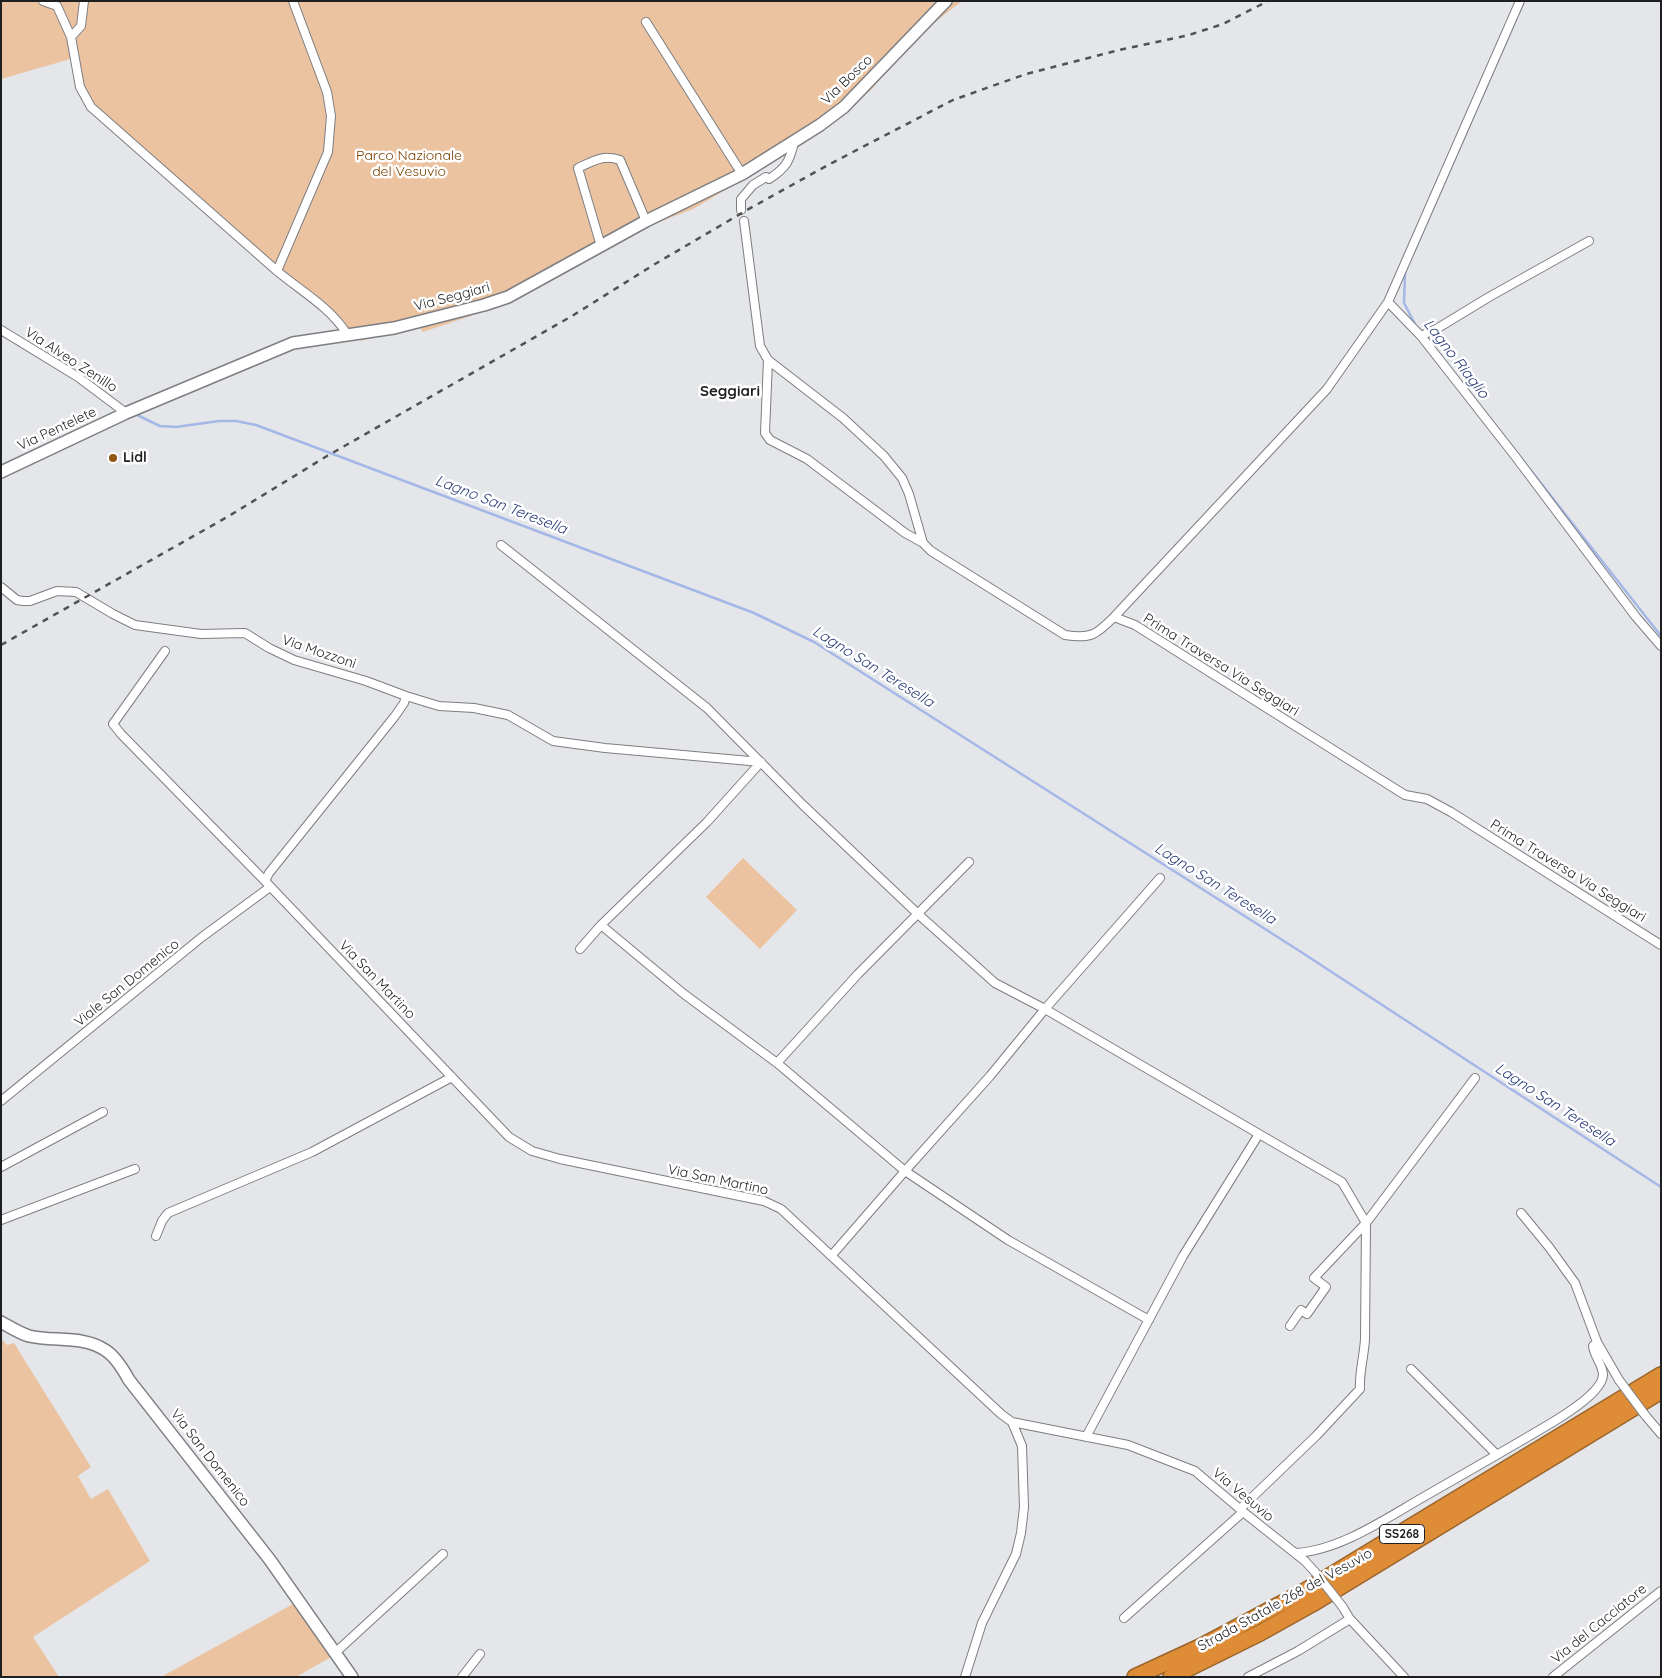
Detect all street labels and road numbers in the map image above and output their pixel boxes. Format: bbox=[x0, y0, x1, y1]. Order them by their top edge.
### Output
street label: Via Bosco bbox=[818, 52, 876, 108]
street label: Via Seggiari bbox=[412, 279, 492, 315]
street label: Via Alveo Zenillo bbox=[22, 324, 120, 396]
street label: Via Pentelete bbox=[15, 403, 99, 455]
street label: Prima Traversa Via Seggiari bbox=[1140, 610, 1302, 720]
street label: Via Mozzoni bbox=[280, 631, 358, 673]
street label: Prima Traversa Via Seggiari bbox=[1487, 816, 1649, 926]
street label: Viale San Domenico bbox=[71, 936, 183, 1030]
street label: Via San Martino bbox=[335, 937, 419, 1023]
street label: Via San Martino bbox=[666, 1161, 770, 1199]
street label: Via San Domenico bbox=[167, 1406, 253, 1510]
street label: Via Vesuvio bbox=[1209, 1464, 1277, 1526]
road number: SS268 bbox=[1380, 1525, 1424, 1544]
street label: Strada Statale 268 del Vesuvio bbox=[1195, 1545, 1375, 1655]
street label: Via del Cacciatore bbox=[1548, 1580, 1650, 1668]

